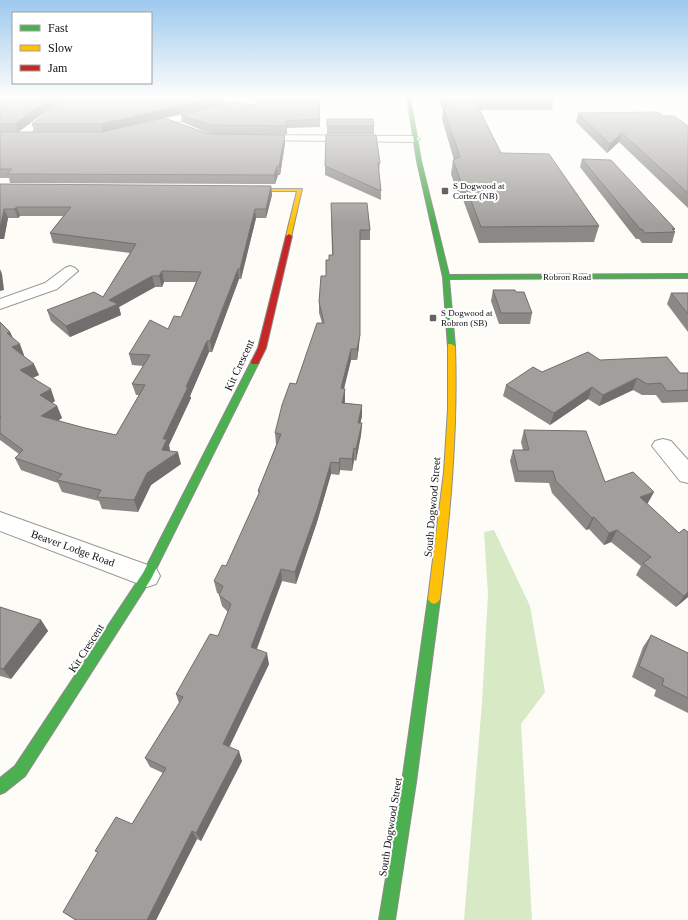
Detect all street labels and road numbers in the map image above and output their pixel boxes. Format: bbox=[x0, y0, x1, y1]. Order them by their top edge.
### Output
street label: Robron Road bbox=[543, 272, 592, 282]
street label: Kit Crescent bbox=[222, 337, 256, 393]
street label: South Dogwood Street bbox=[422, 457, 442, 557]
street label: Beaver Lodge Road bbox=[30, 527, 117, 569]
street label: Kit Crescent bbox=[66, 622, 106, 674]
street label: South Dogwood Street bbox=[376, 777, 404, 877]

